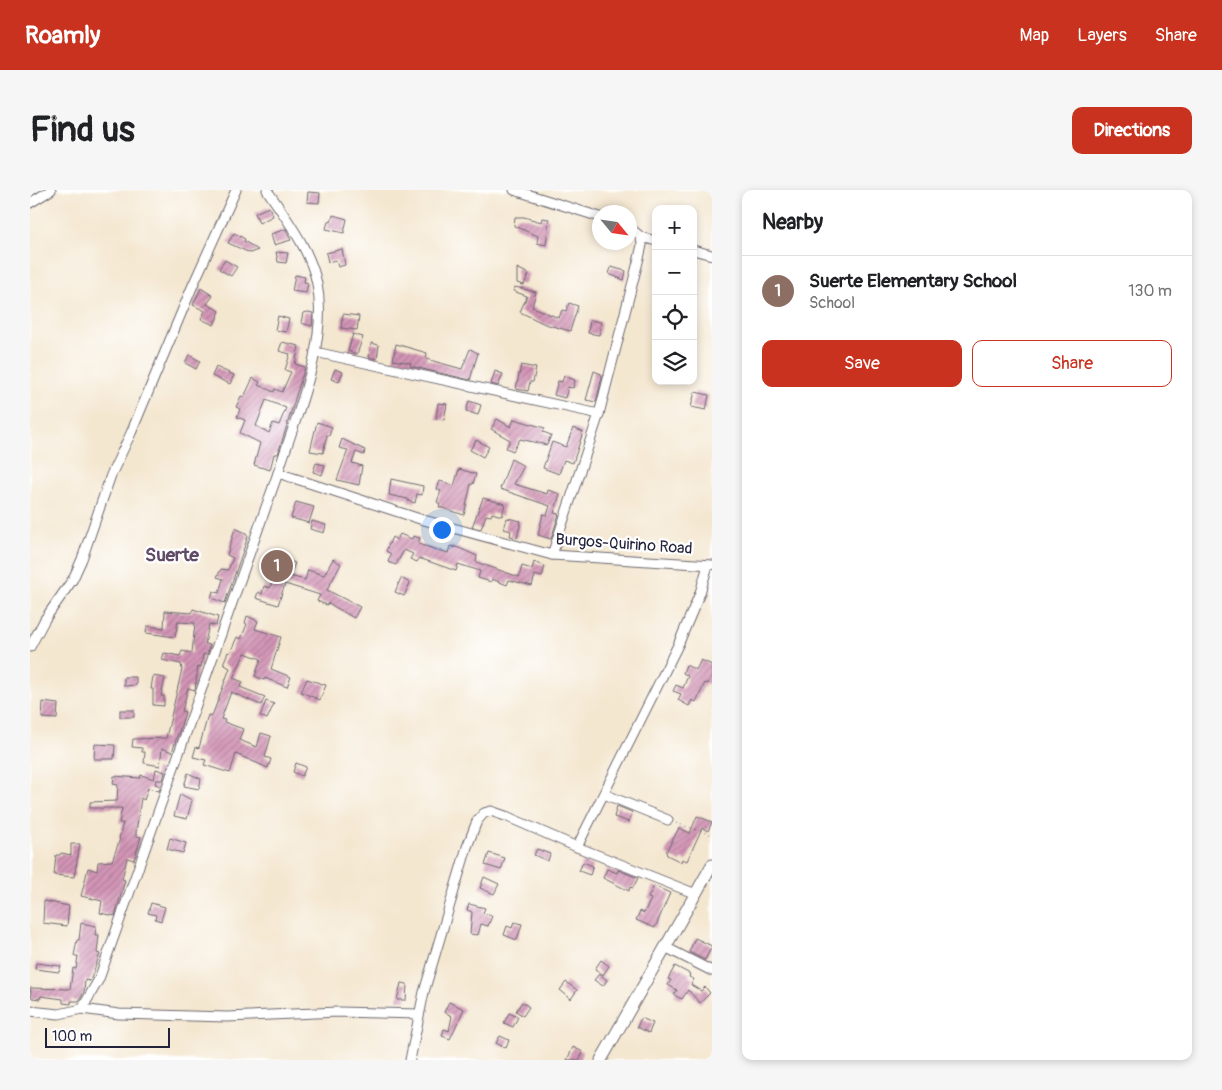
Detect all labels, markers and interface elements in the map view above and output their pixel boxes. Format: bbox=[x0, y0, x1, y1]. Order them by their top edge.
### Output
text: Roamly bbox=[25, 21, 100, 50]
text: Map bbox=[1020, 24, 1049, 47]
text: Layers bbox=[1077, 24, 1127, 47]
text: Share bbox=[1155, 24, 1197, 47]
button: Directions bbox=[1072, 107, 1192, 154]
text: Find us bbox=[30, 108, 135, 152]
north arrow bbox=[592, 205, 637, 250]
map controls bbox=[652, 205, 697, 385]
button: + bbox=[652, 205, 697, 250]
text: Nearby bbox=[762, 209, 823, 236]
button: − bbox=[652, 250, 697, 295]
text: Suerte Elementary School bbox=[809, 269, 1017, 293]
text: 1 bbox=[775, 281, 781, 301]
text: 130 m bbox=[1128, 281, 1172, 301]
text: School bbox=[809, 293, 855, 313]
button: locate bbox=[652, 295, 697, 340]
button: layers bbox=[652, 340, 697, 385]
button: Save bbox=[762, 340, 962, 387]
button: Share bbox=[972, 340, 1172, 387]
your location bbox=[429, 517, 455, 543]
street label: Burgos-Quirino Road bbox=[555, 529, 693, 559]
district label: Suerte bbox=[145, 543, 200, 567]
pin: 1 bbox=[261, 547, 293, 585]
scale bar bbox=[45, 1025, 170, 1048]
text: 100 m bbox=[52, 1028, 92, 1045]

